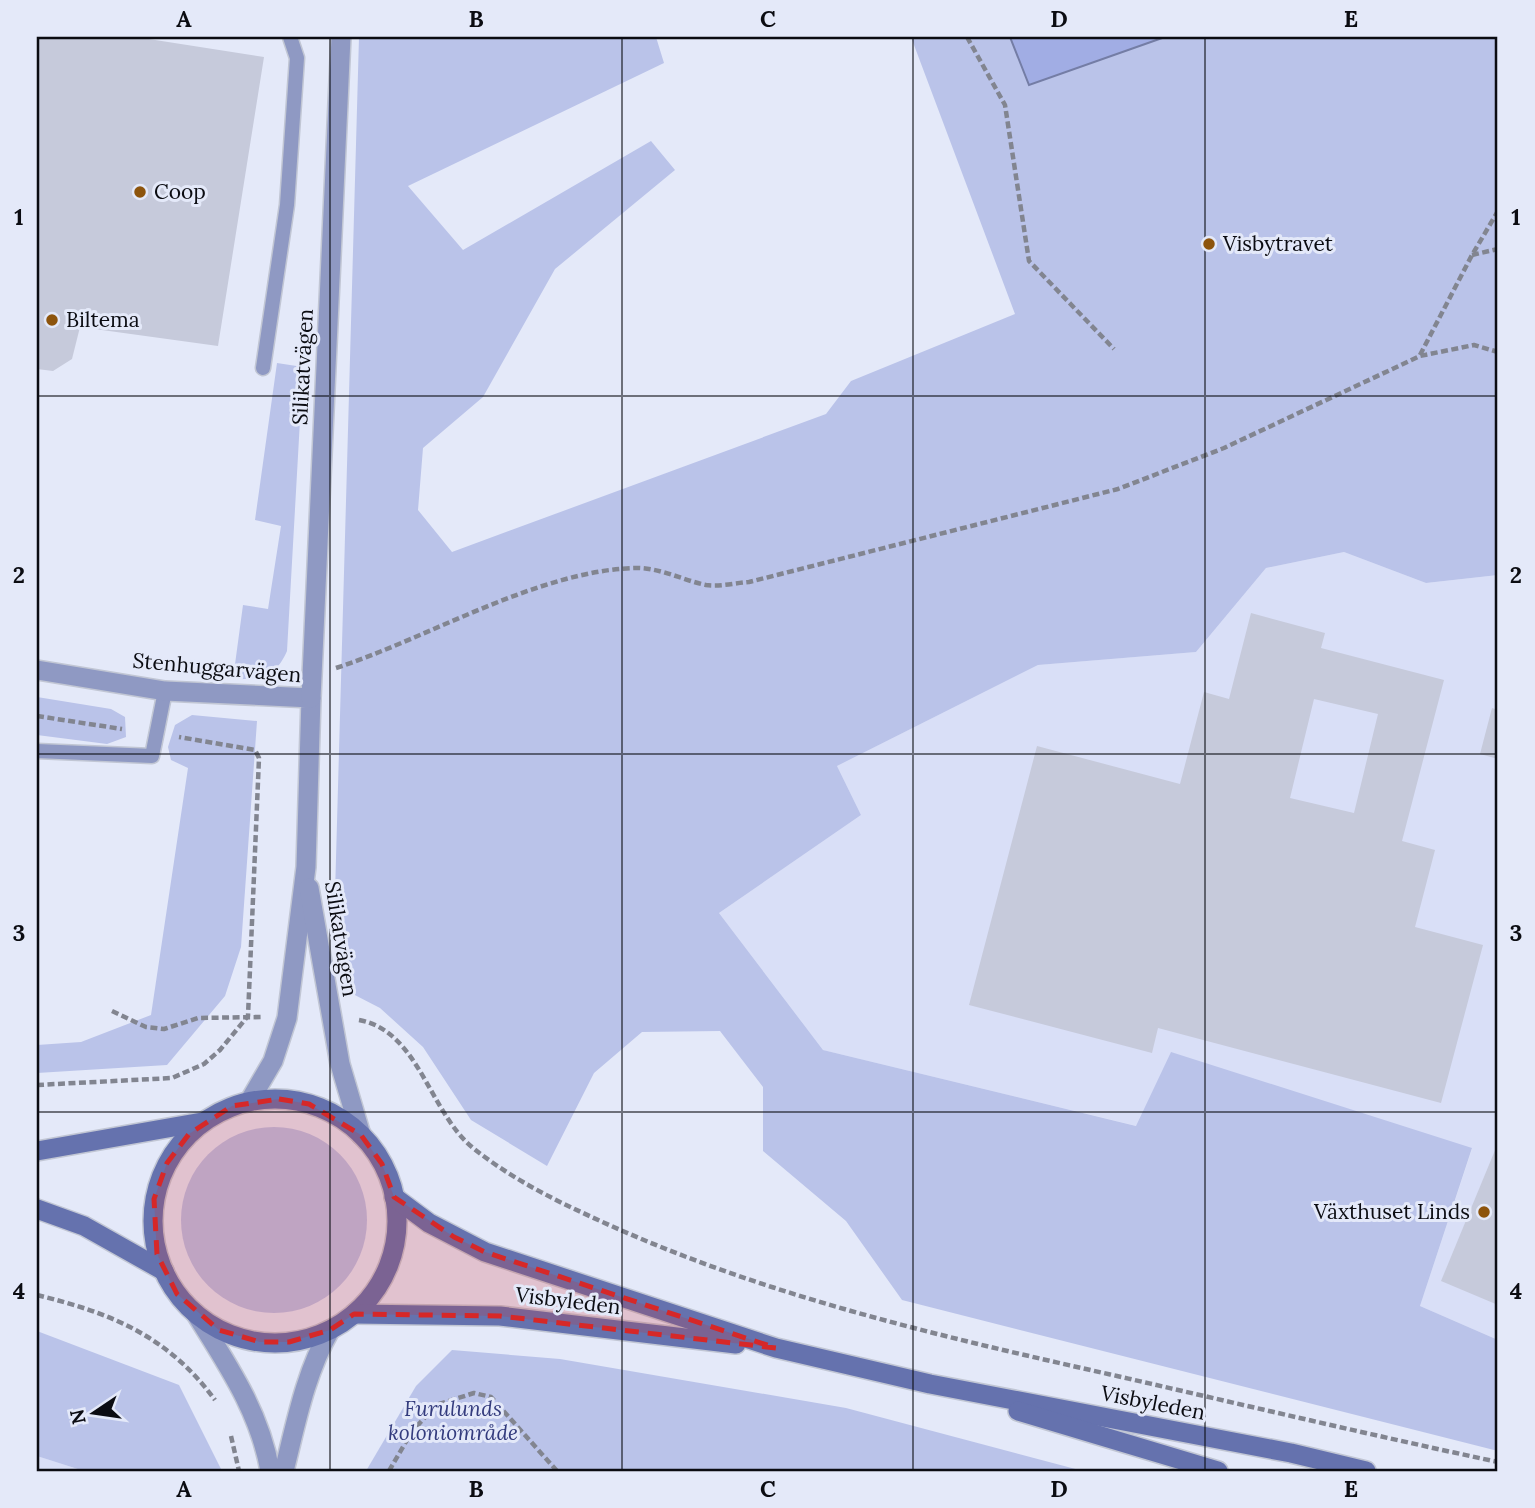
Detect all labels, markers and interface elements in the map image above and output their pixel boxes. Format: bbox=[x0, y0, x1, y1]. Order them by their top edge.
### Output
text: A bbox=[176, 4, 192, 33]
text: B bbox=[468, 4, 484, 33]
text: C bbox=[760, 4, 776, 33]
text: D bbox=[1050, 4, 1068, 33]
text: E bbox=[1344, 4, 1358, 33]
place label: Coop bbox=[154, 178, 206, 205]
marker: Coop bbox=[132, 184, 148, 200]
text: 1 bbox=[14, 202, 24, 231]
text: 1 bbox=[1511, 202, 1521, 231]
place label: Visbytravet bbox=[1222, 230, 1334, 257]
marker: Visbytravet bbox=[1201, 236, 1217, 252]
place label: Biltema bbox=[66, 306, 140, 333]
street label: Silikatvägen bbox=[286, 308, 319, 426]
marker: Biltema bbox=[44, 312, 60, 328]
text: 2 bbox=[13, 560, 25, 589]
text: 2 bbox=[1510, 560, 1522, 589]
street label: Stenhuggarvägen bbox=[132, 647, 303, 688]
street label: Silikatvägen bbox=[319, 879, 364, 999]
text: 3 bbox=[13, 918, 25, 947]
text: 3 bbox=[1510, 918, 1522, 947]
place label: Växthuset Linds bbox=[1313, 1198, 1470, 1225]
marker: Växthuset Linds bbox=[1476, 1204, 1492, 1220]
text: 4 bbox=[13, 1276, 25, 1305]
text: 4 bbox=[1510, 1276, 1522, 1305]
street label: Visbyleden bbox=[513, 1281, 622, 1320]
north arrow bbox=[60, 1378, 130, 1448]
street label: Visbyleden bbox=[1098, 1379, 1208, 1426]
park label: Furulunds koloniområde bbox=[388, 1395, 518, 1446]
text: N bbox=[64, 1407, 91, 1427]
text: A bbox=[176, 1474, 192, 1503]
text: B bbox=[468, 1474, 484, 1503]
text: C bbox=[760, 1474, 776, 1503]
text: D bbox=[1050, 1474, 1068, 1503]
text: E bbox=[1344, 1474, 1358, 1503]

